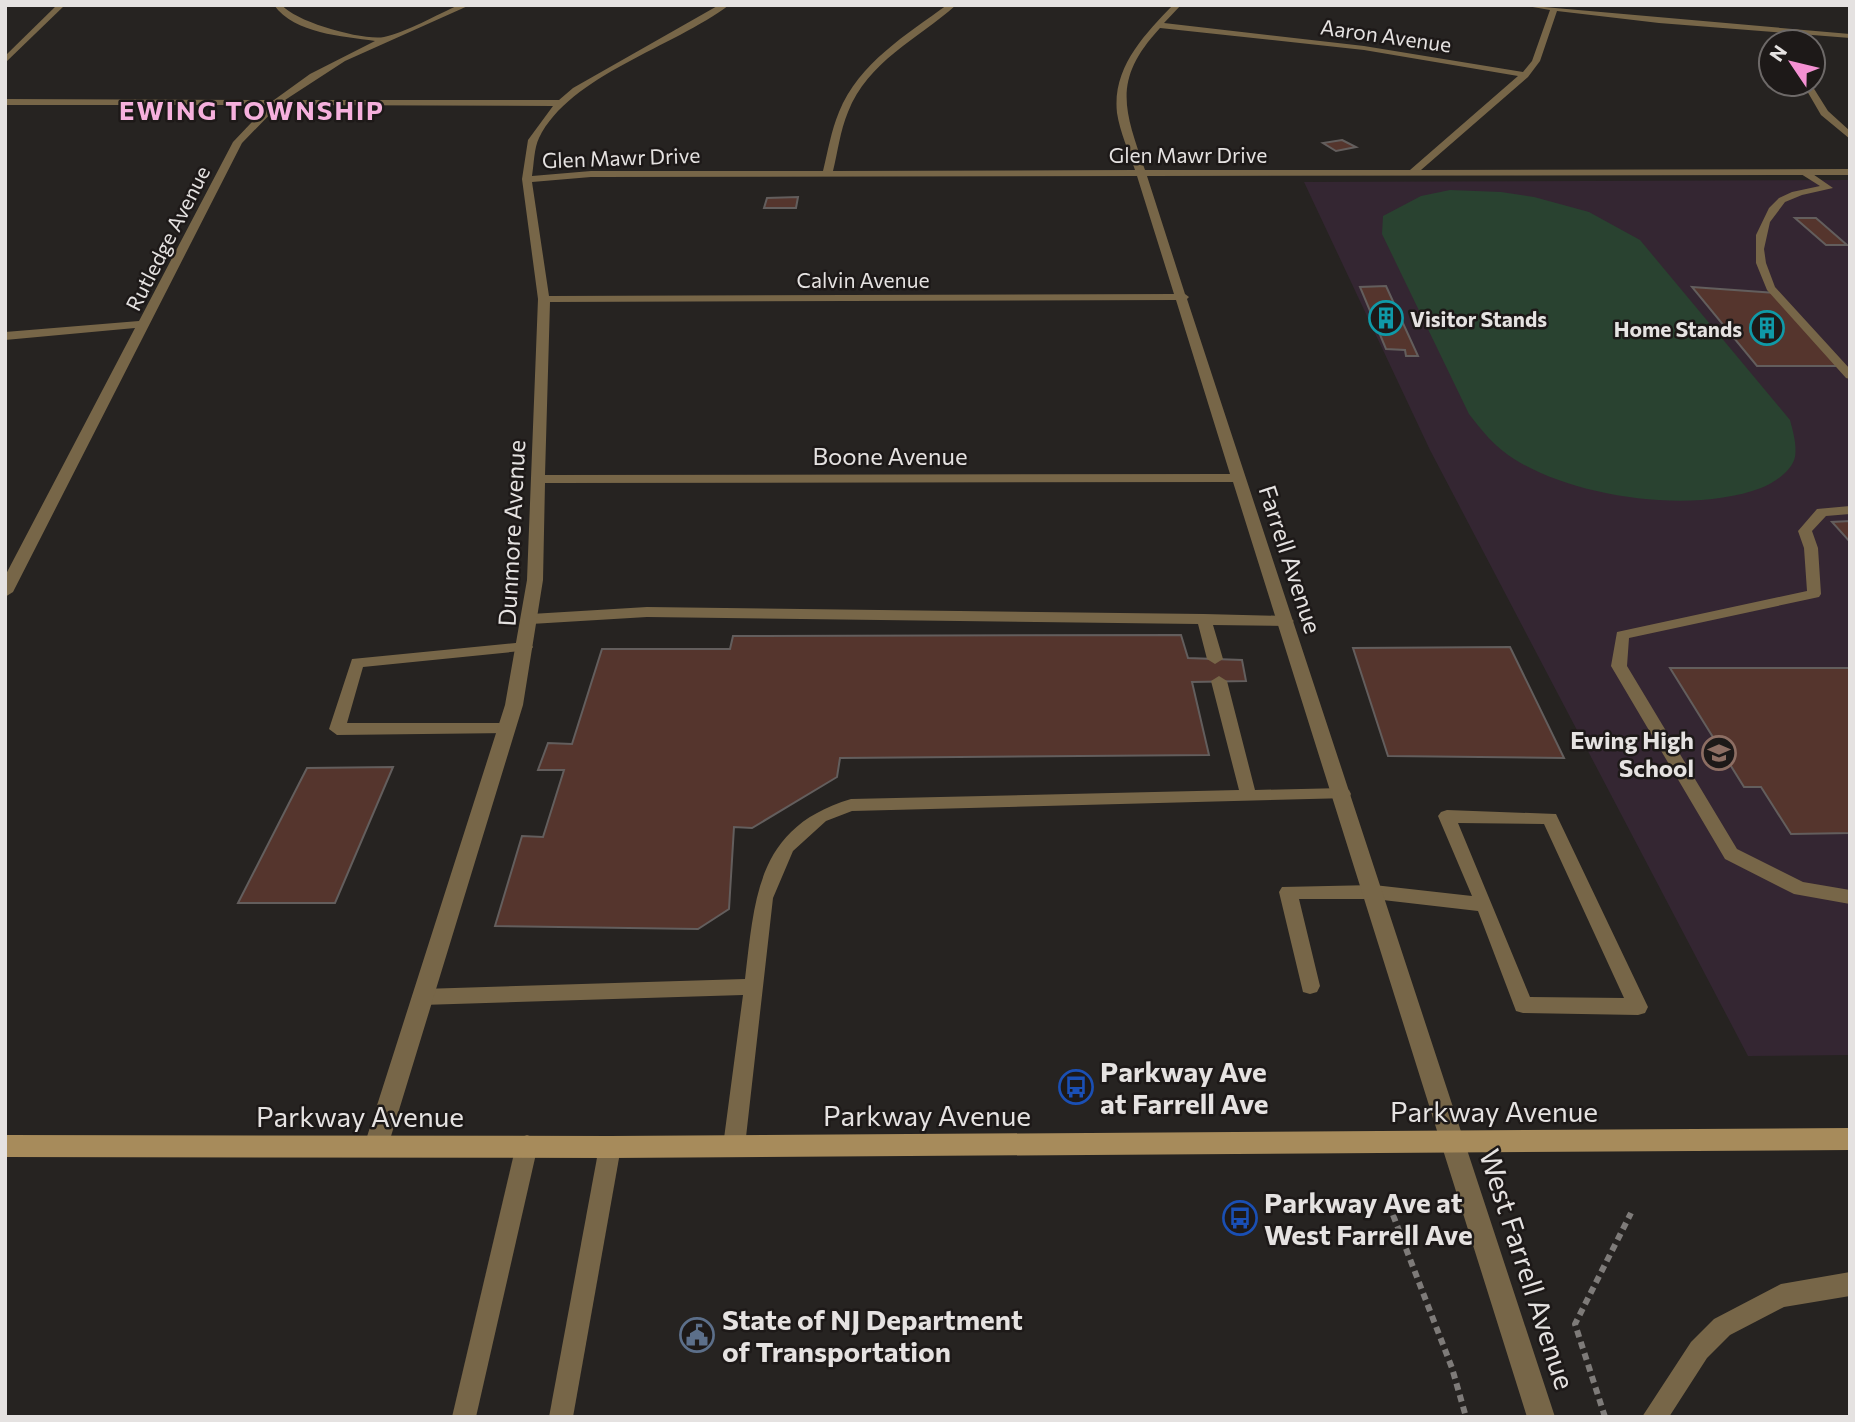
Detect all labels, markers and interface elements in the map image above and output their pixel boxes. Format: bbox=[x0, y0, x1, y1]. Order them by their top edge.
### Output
street label: Aaron Avenue bbox=[1319, 13, 1453, 57]
north arrow bbox=[1757, 28, 1827, 98]
text: N bbox=[1764, 41, 1791, 65]
district label: EWING TOWNSHIP bbox=[119, 94, 385, 125]
street label: Glen Mawr Drive bbox=[541, 142, 701, 172]
street label: Glen Mawr Drive bbox=[1109, 142, 1267, 167]
street label: Rutledge Avenue bbox=[120, 161, 214, 315]
street label: Calvin Avenue bbox=[797, 267, 929, 292]
building icon: Visitor Stands bbox=[1367, 299, 1405, 337]
place label: Visitor Stands bbox=[1410, 306, 1547, 331]
building icon: Home Stands bbox=[1748, 309, 1786, 347]
place label: Home Stands bbox=[1614, 316, 1742, 341]
street label: Dunmore Avenue bbox=[492, 439, 530, 627]
street label: Boone Avenue bbox=[812, 441, 968, 470]
street label: Farrell Avenue bbox=[1253, 481, 1329, 637]
place label: Ewing High School bbox=[1570, 725, 1694, 782]
school or university icon: Ewing High School bbox=[1700, 734, 1738, 772]
place label: Parkway Ave at Farrell Ave bbox=[1100, 1054, 1268, 1120]
bus stop icon: Parkway Ave at Farrell Ave bbox=[1057, 1068, 1095, 1106]
street label: Parkway Avenue bbox=[1390, 1094, 1598, 1128]
street label: Parkway Avenue bbox=[823, 1098, 1031, 1132]
street label: Parkway Avenue bbox=[256, 1099, 464, 1133]
street label: West Farrell Avenue bbox=[1473, 1145, 1583, 1393]
place label: Parkway Ave at West Farrell Ave bbox=[1264, 1185, 1473, 1251]
bus stop icon: Parkway Ave at West Farrell Ave bbox=[1221, 1199, 1259, 1237]
place label: State of NJ Department of Transportation bbox=[722, 1302, 1023, 1368]
public building icon: State of NJ Department of Transportation bbox=[678, 1316, 716, 1354]

